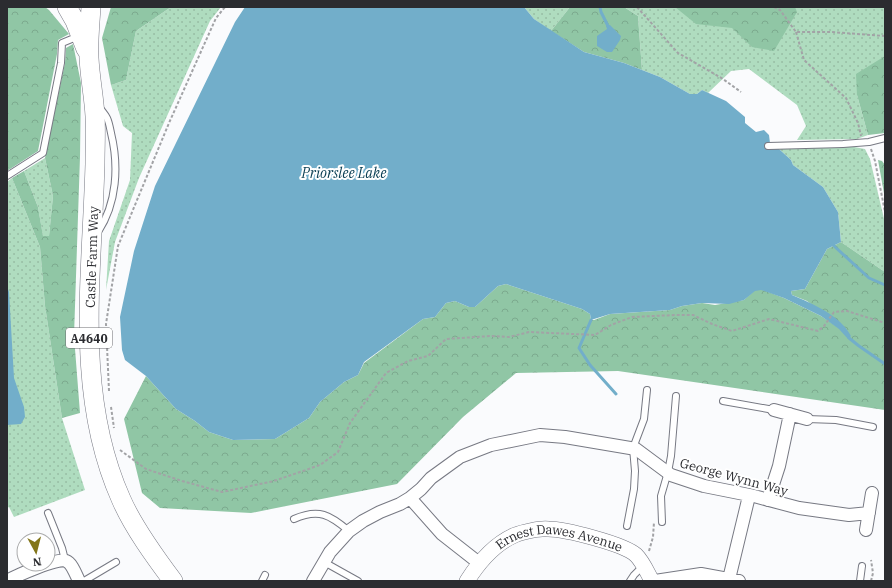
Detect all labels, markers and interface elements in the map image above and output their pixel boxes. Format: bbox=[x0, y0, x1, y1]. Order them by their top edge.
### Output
water label: Priorslee Lake bbox=[300, 164, 387, 182]
street label: Castle Farm Way bbox=[82, 206, 102, 308]
road number: A4640 bbox=[66, 328, 112, 348]
street label: George Wynn Way bbox=[678, 454, 790, 500]
text: Ernest Dawes Avenue bbox=[492, 520, 625, 555]
north arrow bbox=[16, 532, 56, 572]
street label: Ernest Dawes Avenue bbox=[494, 543, 626, 559]
text: N bbox=[32, 554, 42, 569]

